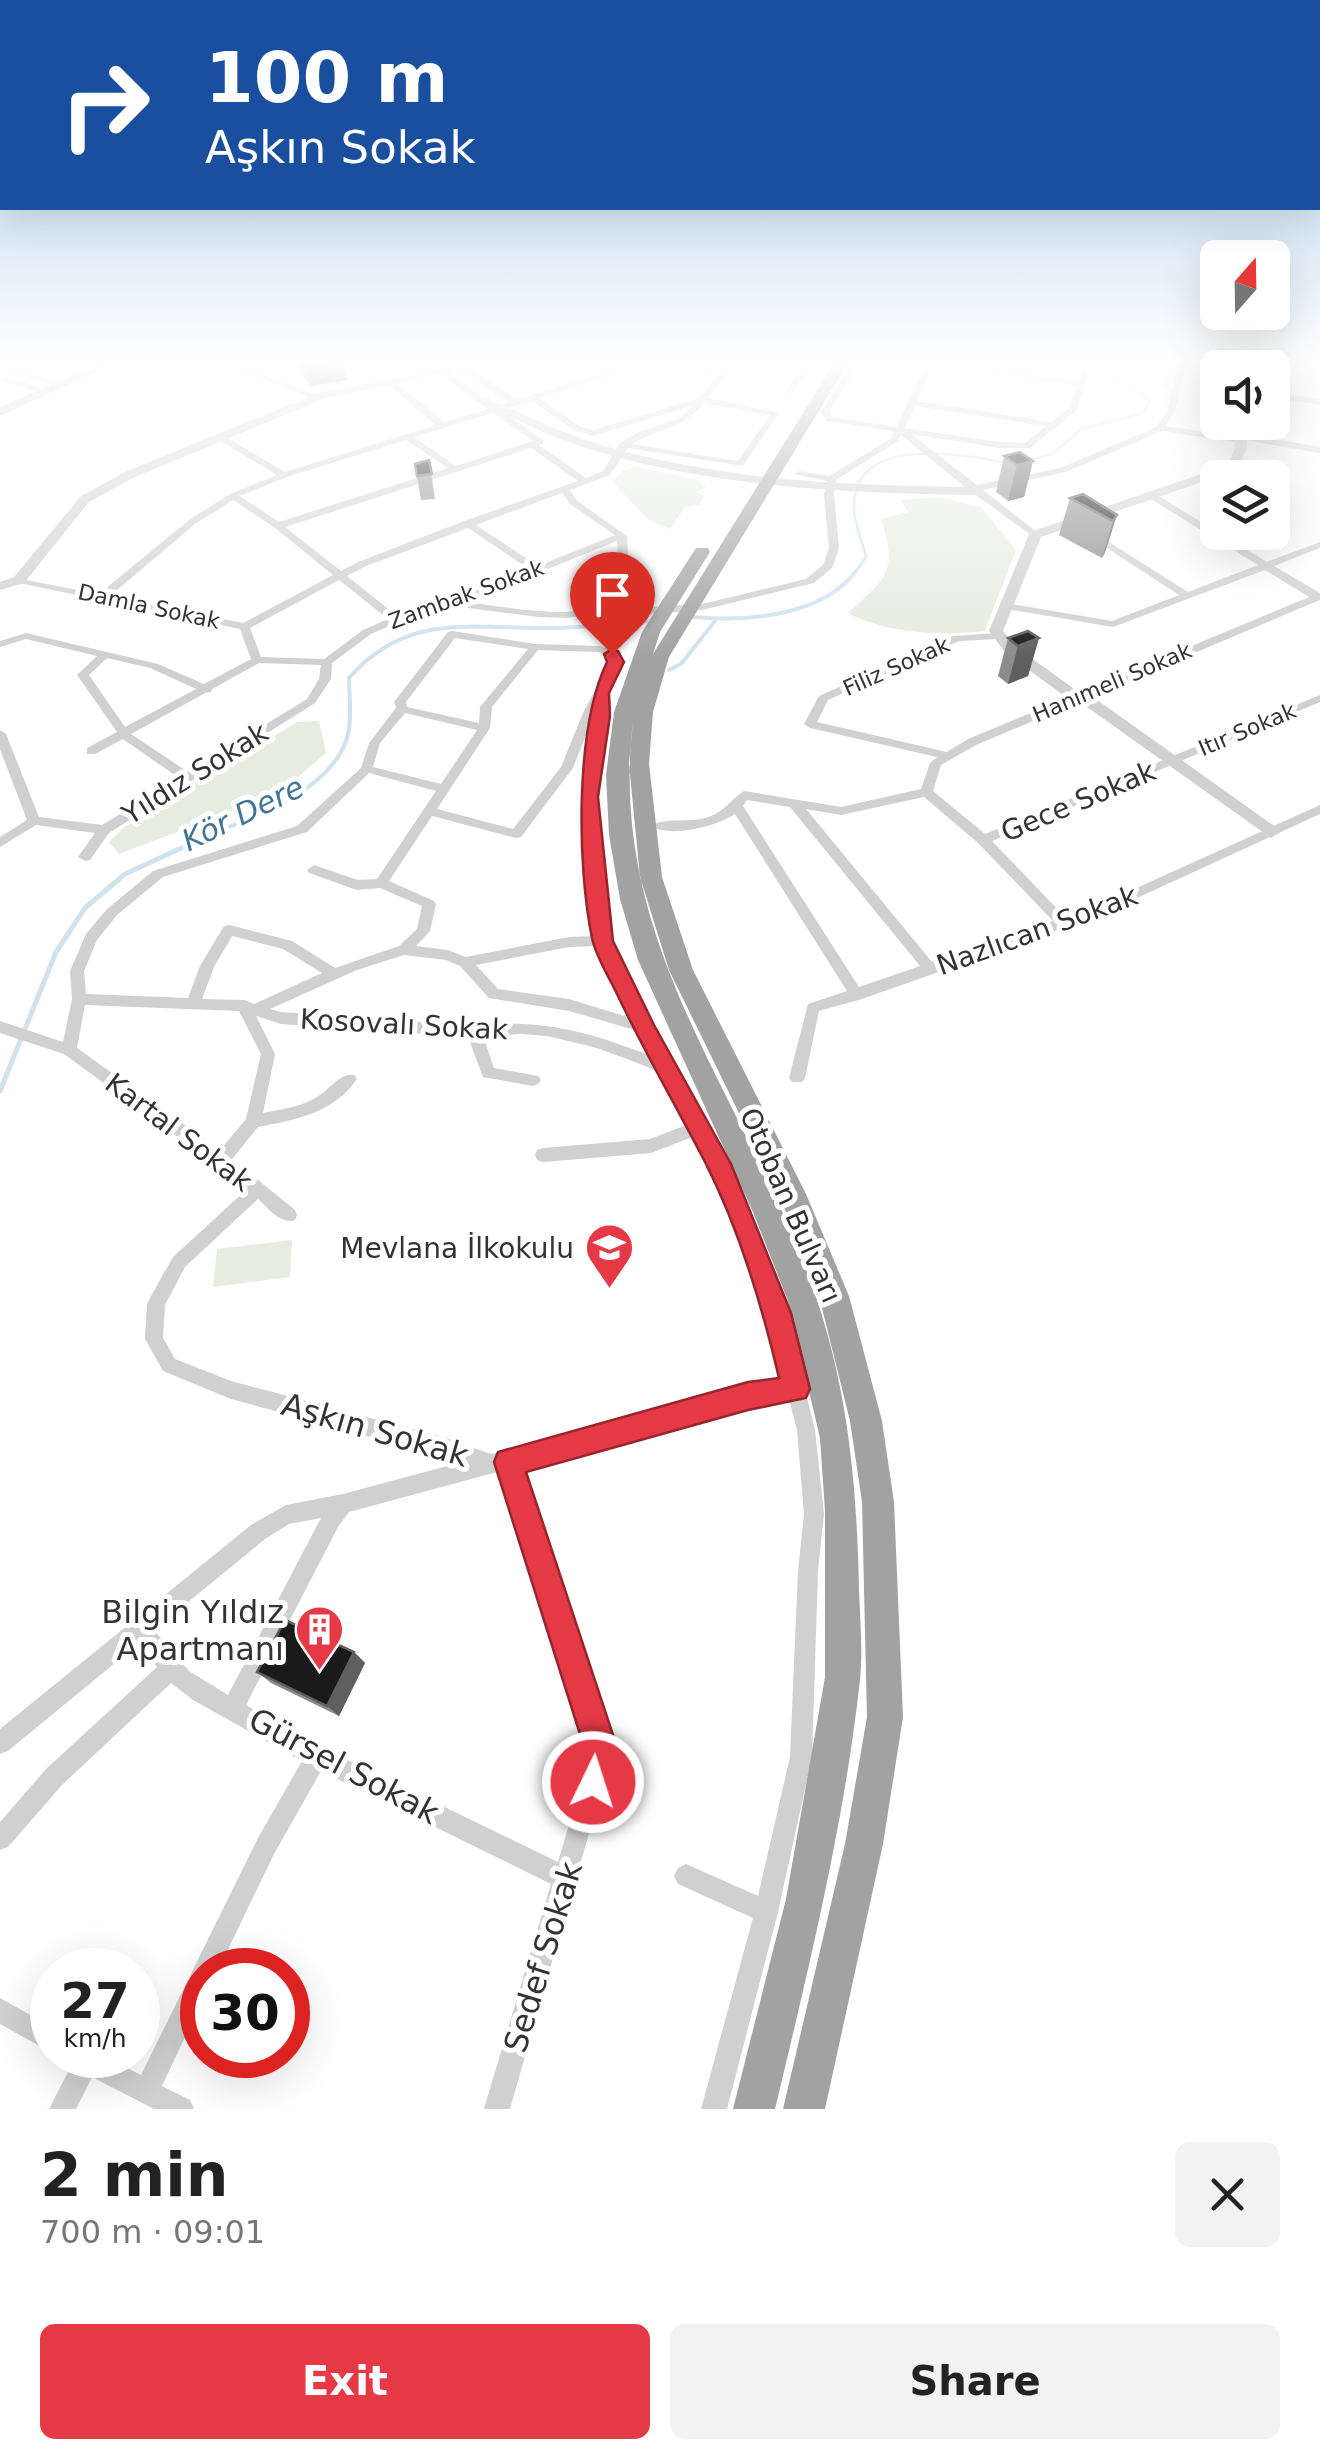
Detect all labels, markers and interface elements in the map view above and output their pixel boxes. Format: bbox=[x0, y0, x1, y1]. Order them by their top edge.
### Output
text: 100 m bbox=[205, 37, 448, 119]
icon: right bbox=[40, 40, 170, 170]
text: Aşkın Sokak bbox=[205, 121, 476, 174]
north arrow bbox=[1200, 240, 1290, 330]
map controls bbox=[1200, 240, 1290, 550]
button: sound bbox=[1200, 350, 1290, 440]
button: layers bbox=[1200, 460, 1290, 550]
pin bbox=[570, 552, 655, 655]
street label: Zambak Sokak bbox=[385, 555, 547, 634]
icon: arrive bbox=[585, 567, 640, 622]
street label: Damla Sokak bbox=[76, 579, 222, 634]
street label: Filiz Sokak bbox=[839, 632, 954, 701]
street label: Hanımeli Sokak bbox=[1029, 638, 1196, 727]
street label: Itır Sokak bbox=[1195, 698, 1300, 761]
street label: Yıldız Sokak bbox=[115, 715, 275, 832]
street label: Gece Sokak bbox=[996, 754, 1161, 849]
water label: Kör Dere bbox=[176, 769, 309, 858]
street label: Nazlıcan Sokak bbox=[932, 879, 1143, 982]
street label: Kosovalı Sokak bbox=[299, 1003, 509, 1046]
street label: Kartal Sokak bbox=[99, 1066, 259, 1199]
street label: Otoban Bulvarı bbox=[733, 1103, 848, 1308]
school or university icon: Mevlana İlkokulu bbox=[583, 1222, 635, 1290]
place label: Mevlana İlkokulu bbox=[340, 1232, 574, 1265]
street label: Aşkın Sokak bbox=[277, 1385, 473, 1475]
place label: Bilgin Yıldız Apartmanı bbox=[101, 1593, 284, 1668]
building icon: Bilgin Yıldız Apartmanı bbox=[293, 1604, 345, 1672]
street label: Gürsel Sokak bbox=[243, 1700, 446, 1832]
position arrow bbox=[541, 1730, 645, 1834]
street label: Sedef Sokak bbox=[496, 1857, 590, 2057]
speed limit sign: 30 bbox=[180, 1948, 310, 2078]
text: 27 bbox=[60, 1972, 130, 2030]
text: km/h bbox=[63, 2024, 127, 2053]
text: 2 min bbox=[40, 2140, 228, 2210]
button: close bbox=[1175, 2142, 1280, 2247]
text: 700 m · 09:01 bbox=[40, 2213, 265, 2251]
button: Exit bbox=[40, 2324, 650, 2439]
button: Share bbox=[670, 2324, 1280, 2439]

